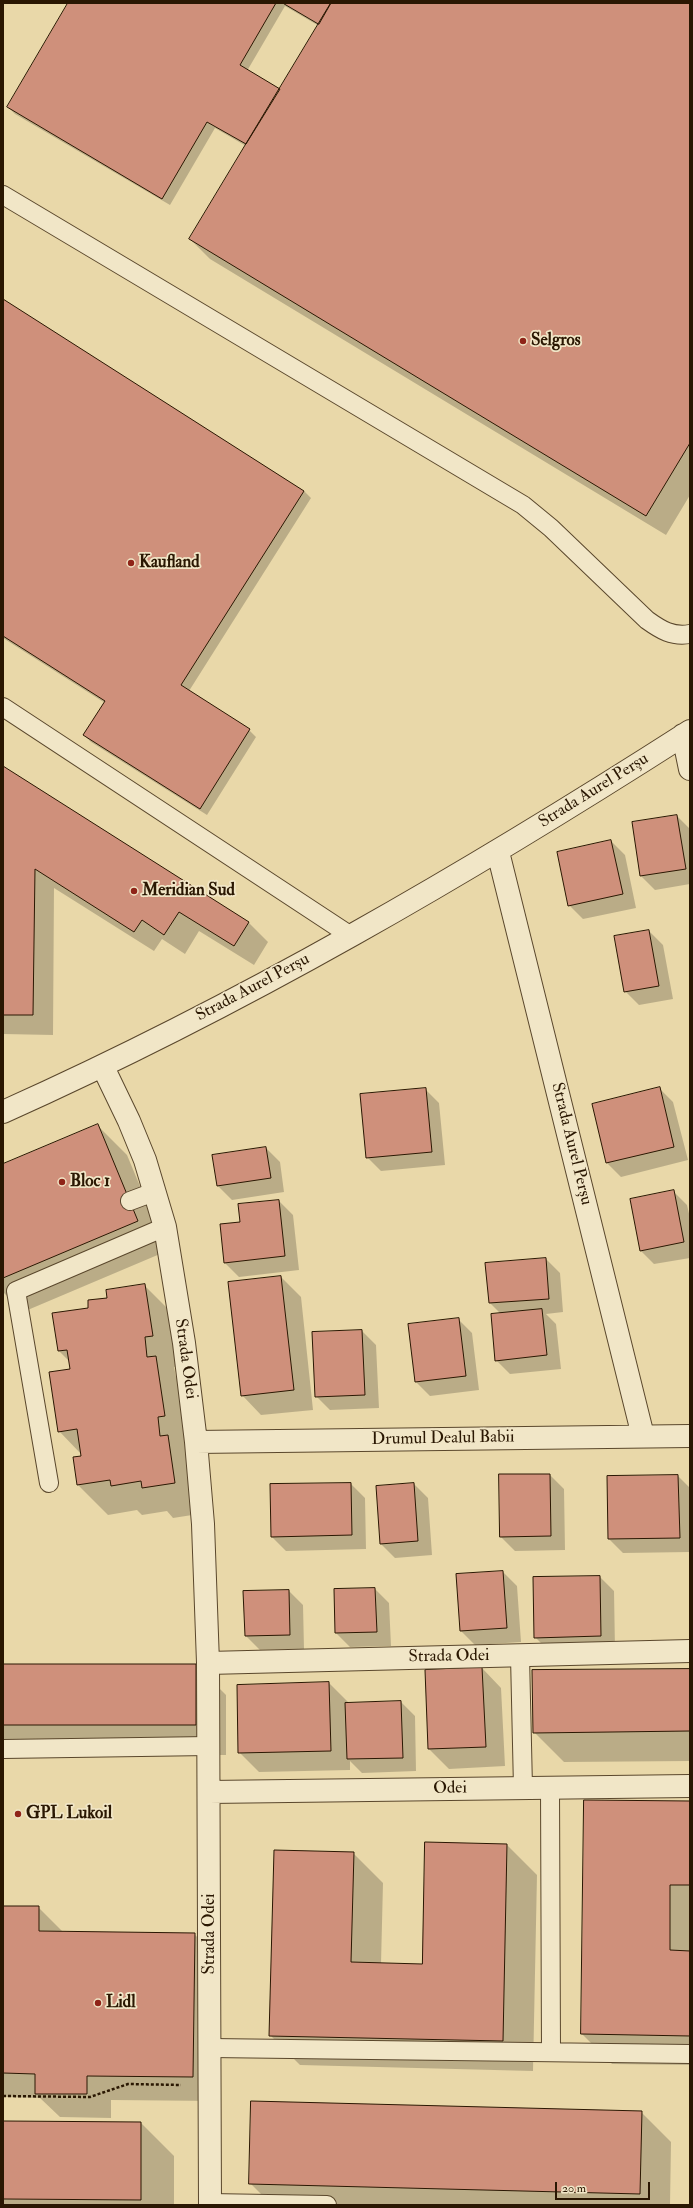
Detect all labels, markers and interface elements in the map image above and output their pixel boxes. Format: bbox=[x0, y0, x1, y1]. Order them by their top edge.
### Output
place label: Selgros bbox=[531, 331, 581, 351]
marker: Selgros bbox=[518, 336, 528, 346]
place label: Kaufland bbox=[139, 553, 200, 573]
marker: Kaufland bbox=[126, 558, 136, 568]
street label: Strada Aurel Perșu bbox=[535, 749, 653, 833]
place label: Meridian Sud bbox=[142, 881, 235, 901]
marker: Meridian Sud bbox=[129, 886, 139, 896]
street label: Strada Aurel Perșu bbox=[193, 950, 313, 1026]
street label: Strada Aurel Perșu bbox=[546, 1081, 596, 1207]
place label: Bloc 1 bbox=[70, 1172, 110, 1192]
marker: Bloc 1 bbox=[57, 1177, 67, 1187]
street label: Strada Odei bbox=[169, 1317, 201, 1401]
street label: Drumul Dealul Babii bbox=[371, 1428, 515, 1450]
street label: Strada Odei bbox=[408, 1646, 490, 1668]
street label: Odei bbox=[433, 1779, 467, 1799]
place label: GPL Lukoil bbox=[26, 1804, 112, 1824]
marker: GPL Lukoil bbox=[13, 1809, 23, 1819]
street label: Strada Odei bbox=[200, 1893, 220, 1975]
place label: Lidl bbox=[106, 1993, 135, 2013]
marker: Lidl bbox=[93, 1998, 103, 2008]
scale bar bbox=[557, 2174, 652, 2200]
text: 20 m bbox=[562, 2181, 586, 2196]

